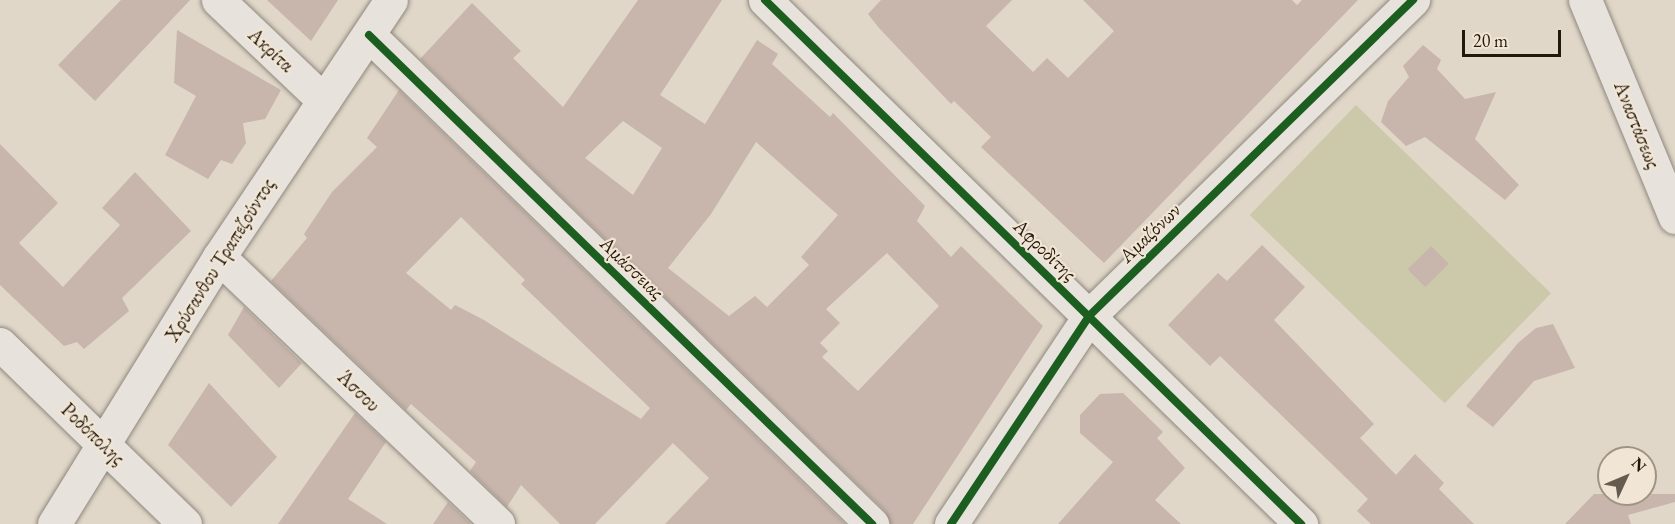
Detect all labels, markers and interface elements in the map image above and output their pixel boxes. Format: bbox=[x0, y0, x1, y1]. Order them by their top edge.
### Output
scale bar bbox=[1465, 18, 1564, 56]
street label: Ακρίτα bbox=[243, 23, 299, 77]
text: 20 m bbox=[1473, 29, 1508, 52]
street label: Αναστάσεως bbox=[1609, 78, 1665, 172]
street label: Χρύσανθου Τραπεζούντος bbox=[160, 174, 280, 346]
street label: Αμαζόνων bbox=[1114, 198, 1186, 268]
street label: Αφροδίτης bbox=[1008, 214, 1082, 286]
street label: Αμάσσειας bbox=[595, 232, 669, 304]
street label: Άσσου bbox=[333, 365, 385, 417]
street label: Ροδόπολης bbox=[56, 398, 130, 470]
north arrow bbox=[1597, 446, 1657, 506]
text: N bbox=[1627, 453, 1651, 476]

